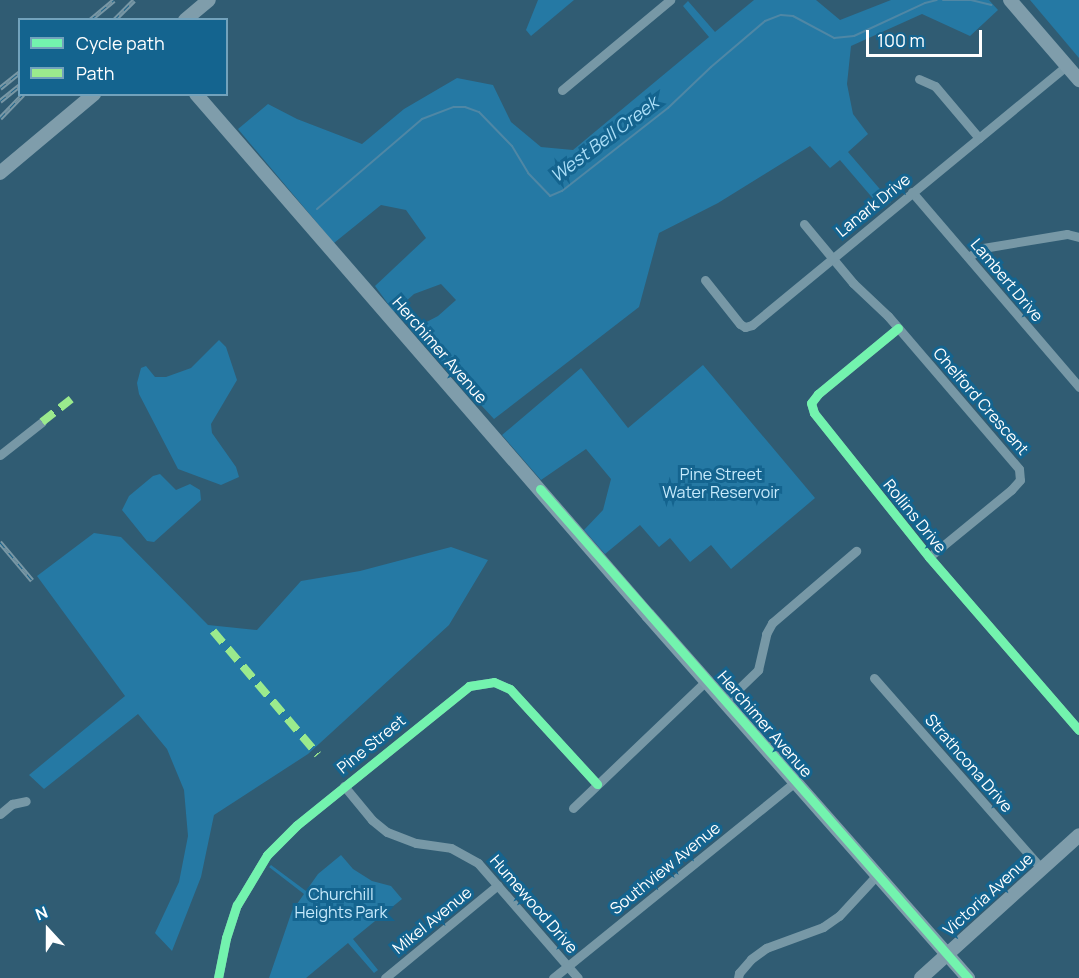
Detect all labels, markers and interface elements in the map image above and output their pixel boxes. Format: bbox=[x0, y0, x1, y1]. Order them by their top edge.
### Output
legend bbox=[18, 18, 228, 96]
scale bar bbox=[869, 18, 984, 56]
text: 100 m bbox=[877, 28, 925, 52]
text: Cycle path bbox=[76, 31, 165, 55]
text: Path bbox=[76, 61, 114, 85]
water label: West Bell Creek bbox=[546, 91, 662, 187]
street label: Lanark Drive bbox=[832, 169, 914, 241]
street label: Lambert Drive bbox=[967, 235, 1047, 325]
street label: Herchimer Avenue bbox=[389, 293, 491, 407]
street label: Chelford Crescent bbox=[929, 344, 1033, 458]
park label: Pine Street Water Reservoir bbox=[662, 464, 780, 502]
street label: Rollins Drive bbox=[879, 475, 951, 557]
street label: Herchimer Avenue bbox=[714, 667, 816, 781]
street label: Strathcona Drive bbox=[921, 710, 1017, 816]
street label: Pine Street bbox=[333, 711, 409, 777]
street label: Southview Avenue bbox=[606, 818, 724, 918]
street label: Victoria Avenue bbox=[939, 849, 1037, 939]
street label: Humewood Drive bbox=[486, 851, 582, 957]
street label: Mikel Avenue bbox=[389, 882, 475, 958]
park label: Churchill Heights Park bbox=[295, 884, 387, 922]
north arrow bbox=[18, 900, 78, 960]
text: N bbox=[32, 901, 51, 926]

